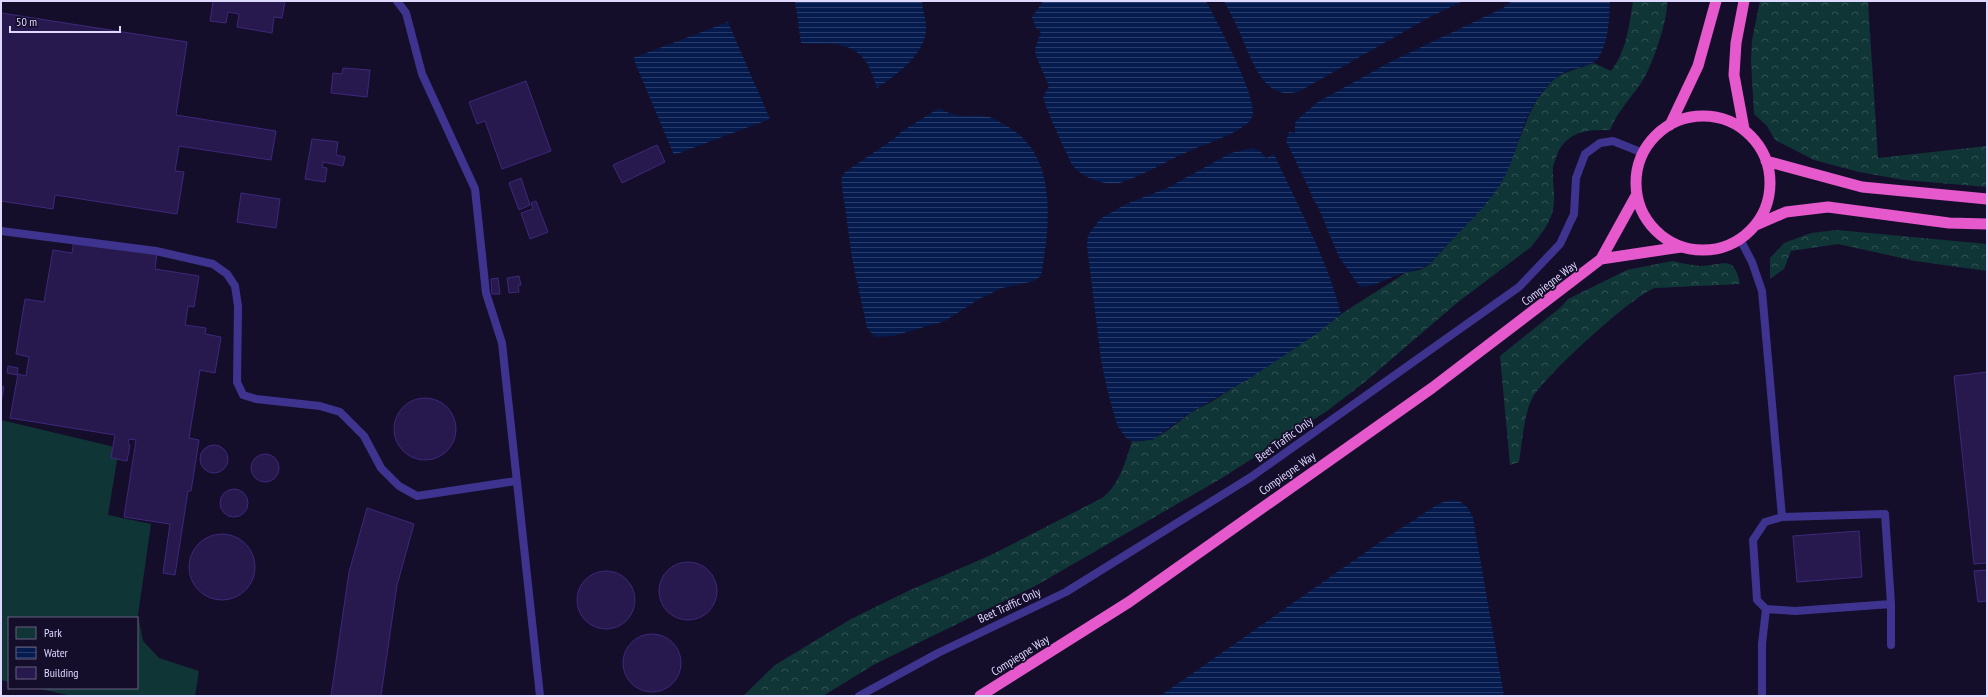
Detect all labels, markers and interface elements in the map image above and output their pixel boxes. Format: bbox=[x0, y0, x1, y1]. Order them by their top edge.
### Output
scale bar bbox=[10, 8, 120, 34]
text: 50 m bbox=[16, 14, 37, 29]
street label: Compiegne Way bbox=[1518, 257, 1580, 309]
street label: Beet Traffic Only bbox=[1252, 413, 1316, 465]
street label: Compiegne Way bbox=[1256, 448, 1319, 498]
street label: Beet Traffic Only bbox=[975, 584, 1043, 626]
legend bbox=[8, 617, 138, 689]
text: Park bbox=[44, 625, 62, 640]
street label: Compiegne Way bbox=[988, 631, 1052, 679]
text: Water bbox=[44, 645, 69, 660]
text: Building bbox=[44, 665, 79, 680]

